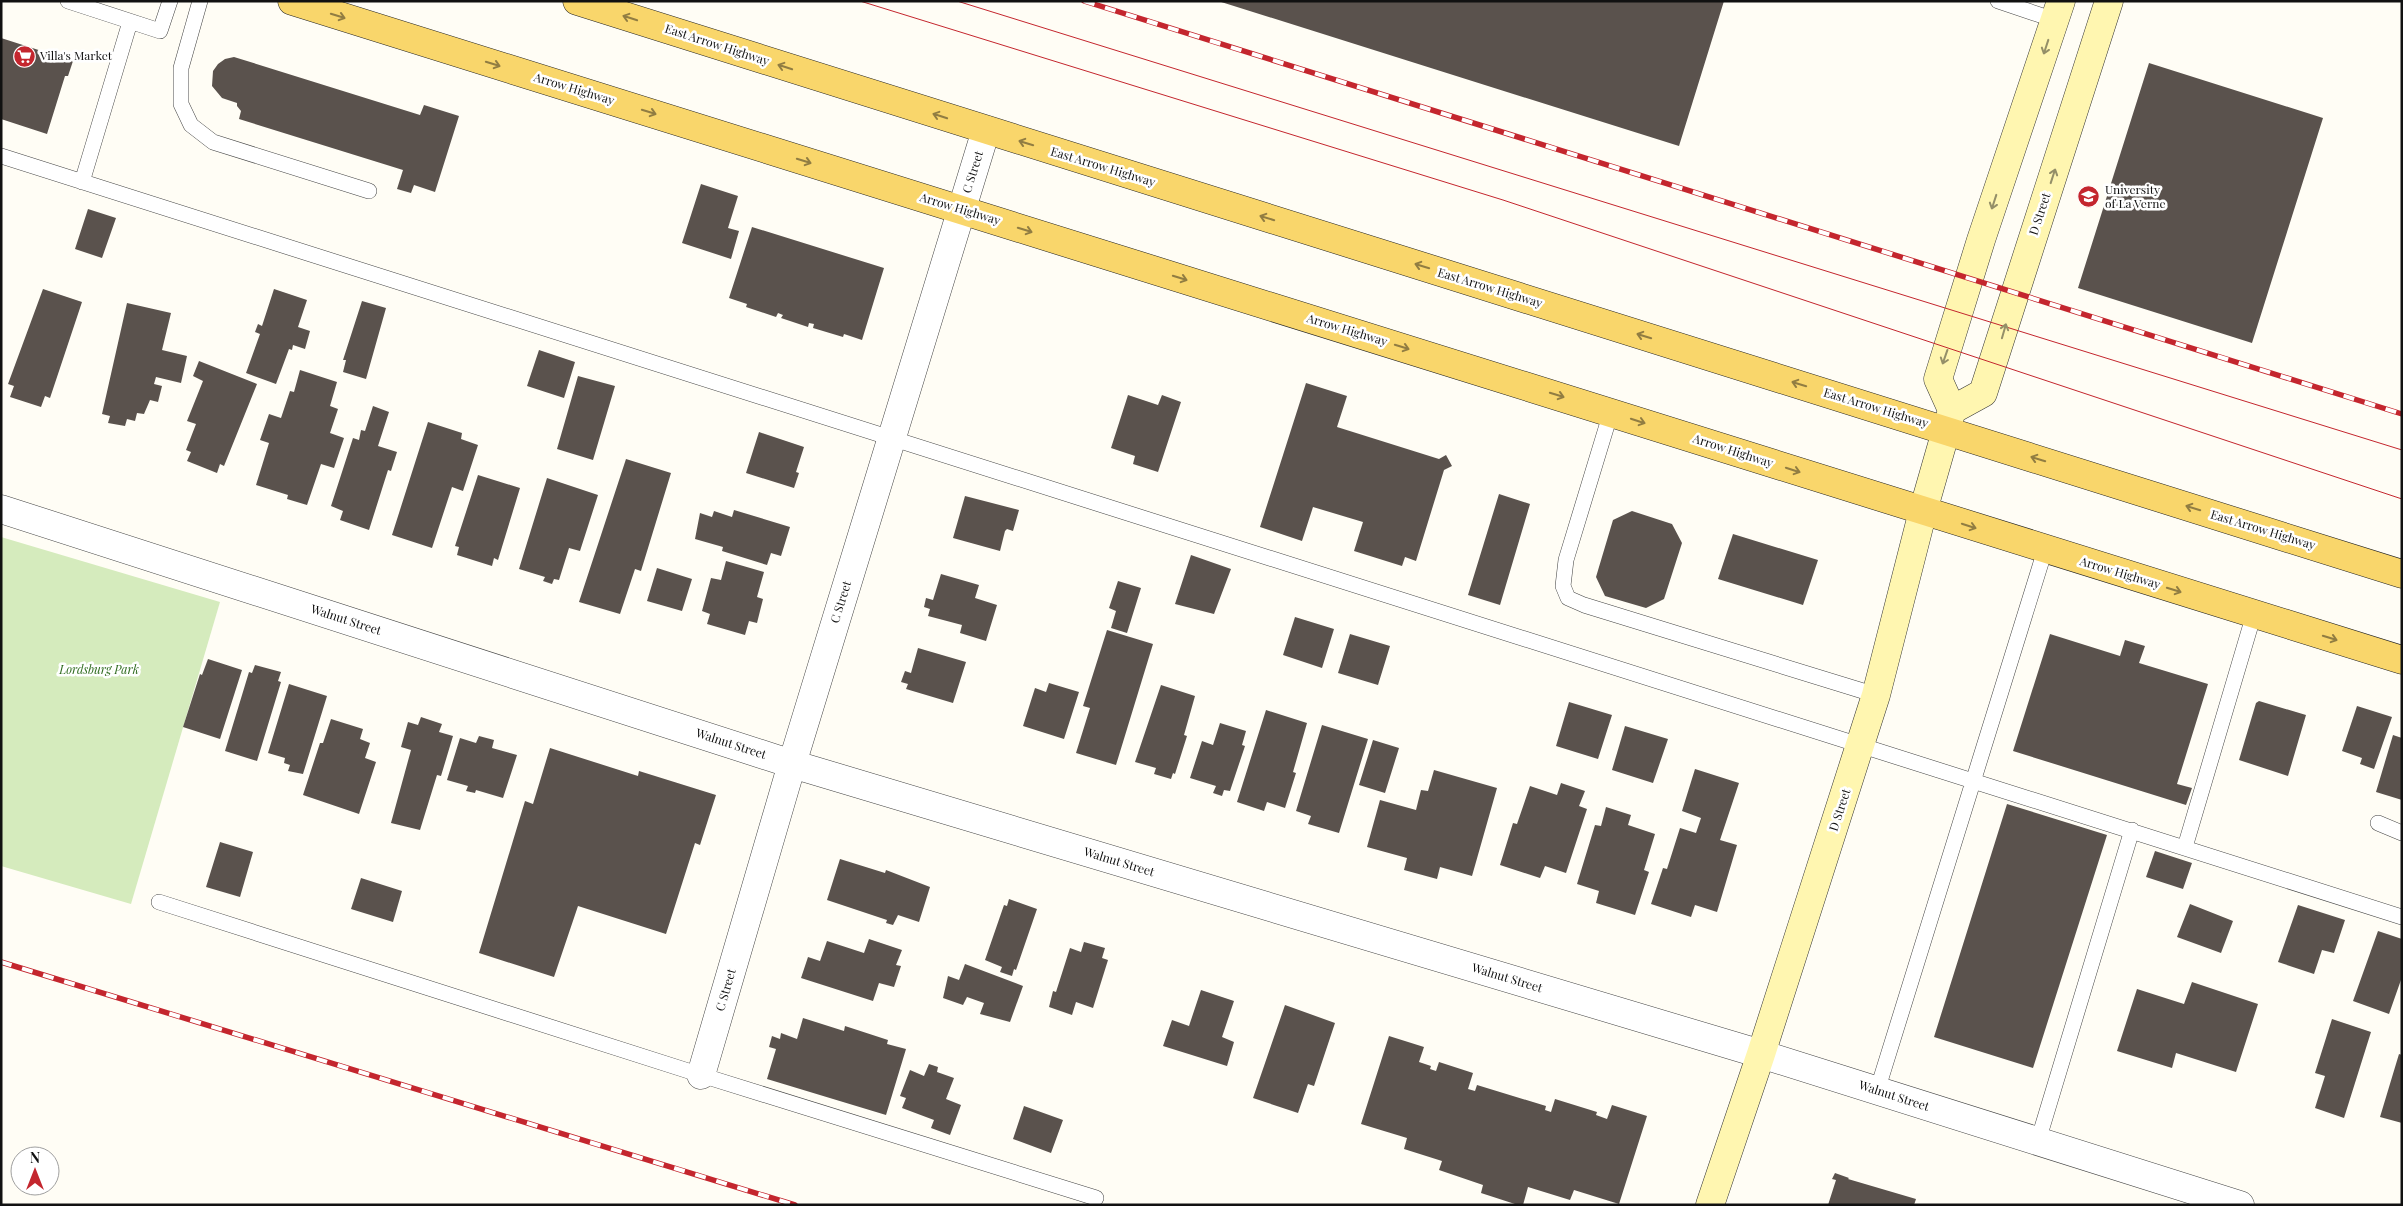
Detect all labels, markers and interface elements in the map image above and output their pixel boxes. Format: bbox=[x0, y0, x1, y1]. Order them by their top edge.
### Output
one-way arrow bbox=[330, 11, 346, 21]
one-way arrow bbox=[622, 12, 638, 22]
street label: East Arrow Highway bbox=[663, 20, 771, 68]
one-way arrow bbox=[2040, 39, 2050, 55]
supermarket icon: Villa's Market bbox=[12, 44, 36, 68]
place label: Villa's Market bbox=[39, 47, 113, 63]
one-way arrow bbox=[485, 60, 501, 69]
one-way arrow bbox=[777, 61, 793, 71]
street label: Arrow Highway bbox=[531, 68, 617, 108]
one-way arrow bbox=[640, 108, 656, 118]
one-way arrow bbox=[932, 110, 948, 120]
one-way arrow bbox=[1018, 137, 1034, 147]
street label: East Arrow Highway bbox=[1049, 143, 1158, 190]
street label: C Street bbox=[958, 148, 986, 195]
one-way arrow bbox=[795, 156, 811, 166]
one-way arrow bbox=[2049, 169, 2058, 184]
place label: University of La Verne bbox=[2105, 181, 2166, 211]
school or university icon: University of La Verne bbox=[2077, 185, 2101, 209]
street label: Arrow Highway bbox=[917, 188, 1003, 228]
street label: D Street bbox=[2025, 190, 2054, 237]
one-way arrow bbox=[1989, 193, 1998, 209]
one-way arrow bbox=[1259, 213, 1275, 222]
one-way arrow bbox=[1017, 225, 1033, 235]
one-way arrow bbox=[1414, 261, 1430, 271]
street label: East Arrow Highway bbox=[1436, 264, 1545, 311]
one-way arrow bbox=[1172, 273, 1188, 283]
street label: Arrow Highway bbox=[1304, 309, 1390, 349]
one-way arrow bbox=[1999, 323, 2009, 339]
one-way arrow bbox=[1636, 330, 1652, 340]
one-way arrow bbox=[1394, 343, 1410, 352]
one-way arrow bbox=[1940, 348, 1950, 364]
one-way arrow bbox=[1791, 379, 1807, 389]
street label: East Arrow Highway bbox=[1822, 384, 1931, 431]
one-way arrow bbox=[1549, 391, 1565, 401]
one-way arrow bbox=[1630, 416, 1646, 426]
street label: Arrow Highway bbox=[1690, 429, 1775, 471]
one-way arrow bbox=[2031, 454, 2046, 463]
one-way arrow bbox=[1785, 465, 1801, 475]
one-way arrow bbox=[2185, 502, 2201, 512]
street label: East Arrow Highway bbox=[2209, 506, 2318, 553]
one-way arrow bbox=[1961, 521, 1977, 531]
street label: Arrow Highway bbox=[2077, 552, 2163, 592]
street label: C Street bbox=[826, 578, 854, 625]
one-way arrow bbox=[2166, 585, 2182, 595]
street label: Walnut Street bbox=[308, 600, 384, 638]
one-way arrow bbox=[2321, 633, 2337, 643]
park label: Lordsburg Park bbox=[58, 661, 139, 677]
street label: Walnut Street bbox=[693, 724, 769, 762]
street label: D Street bbox=[1825, 786, 1854, 833]
street label: Walnut Street bbox=[1081, 842, 1157, 880]
street label: Walnut Street bbox=[1469, 958, 1545, 996]
street label: C Street bbox=[711, 966, 739, 1013]
street label: Walnut Street bbox=[1856, 1076, 1932, 1114]
north arrow bbox=[10, 1146, 60, 1196]
text: N bbox=[30, 1148, 40, 1167]

